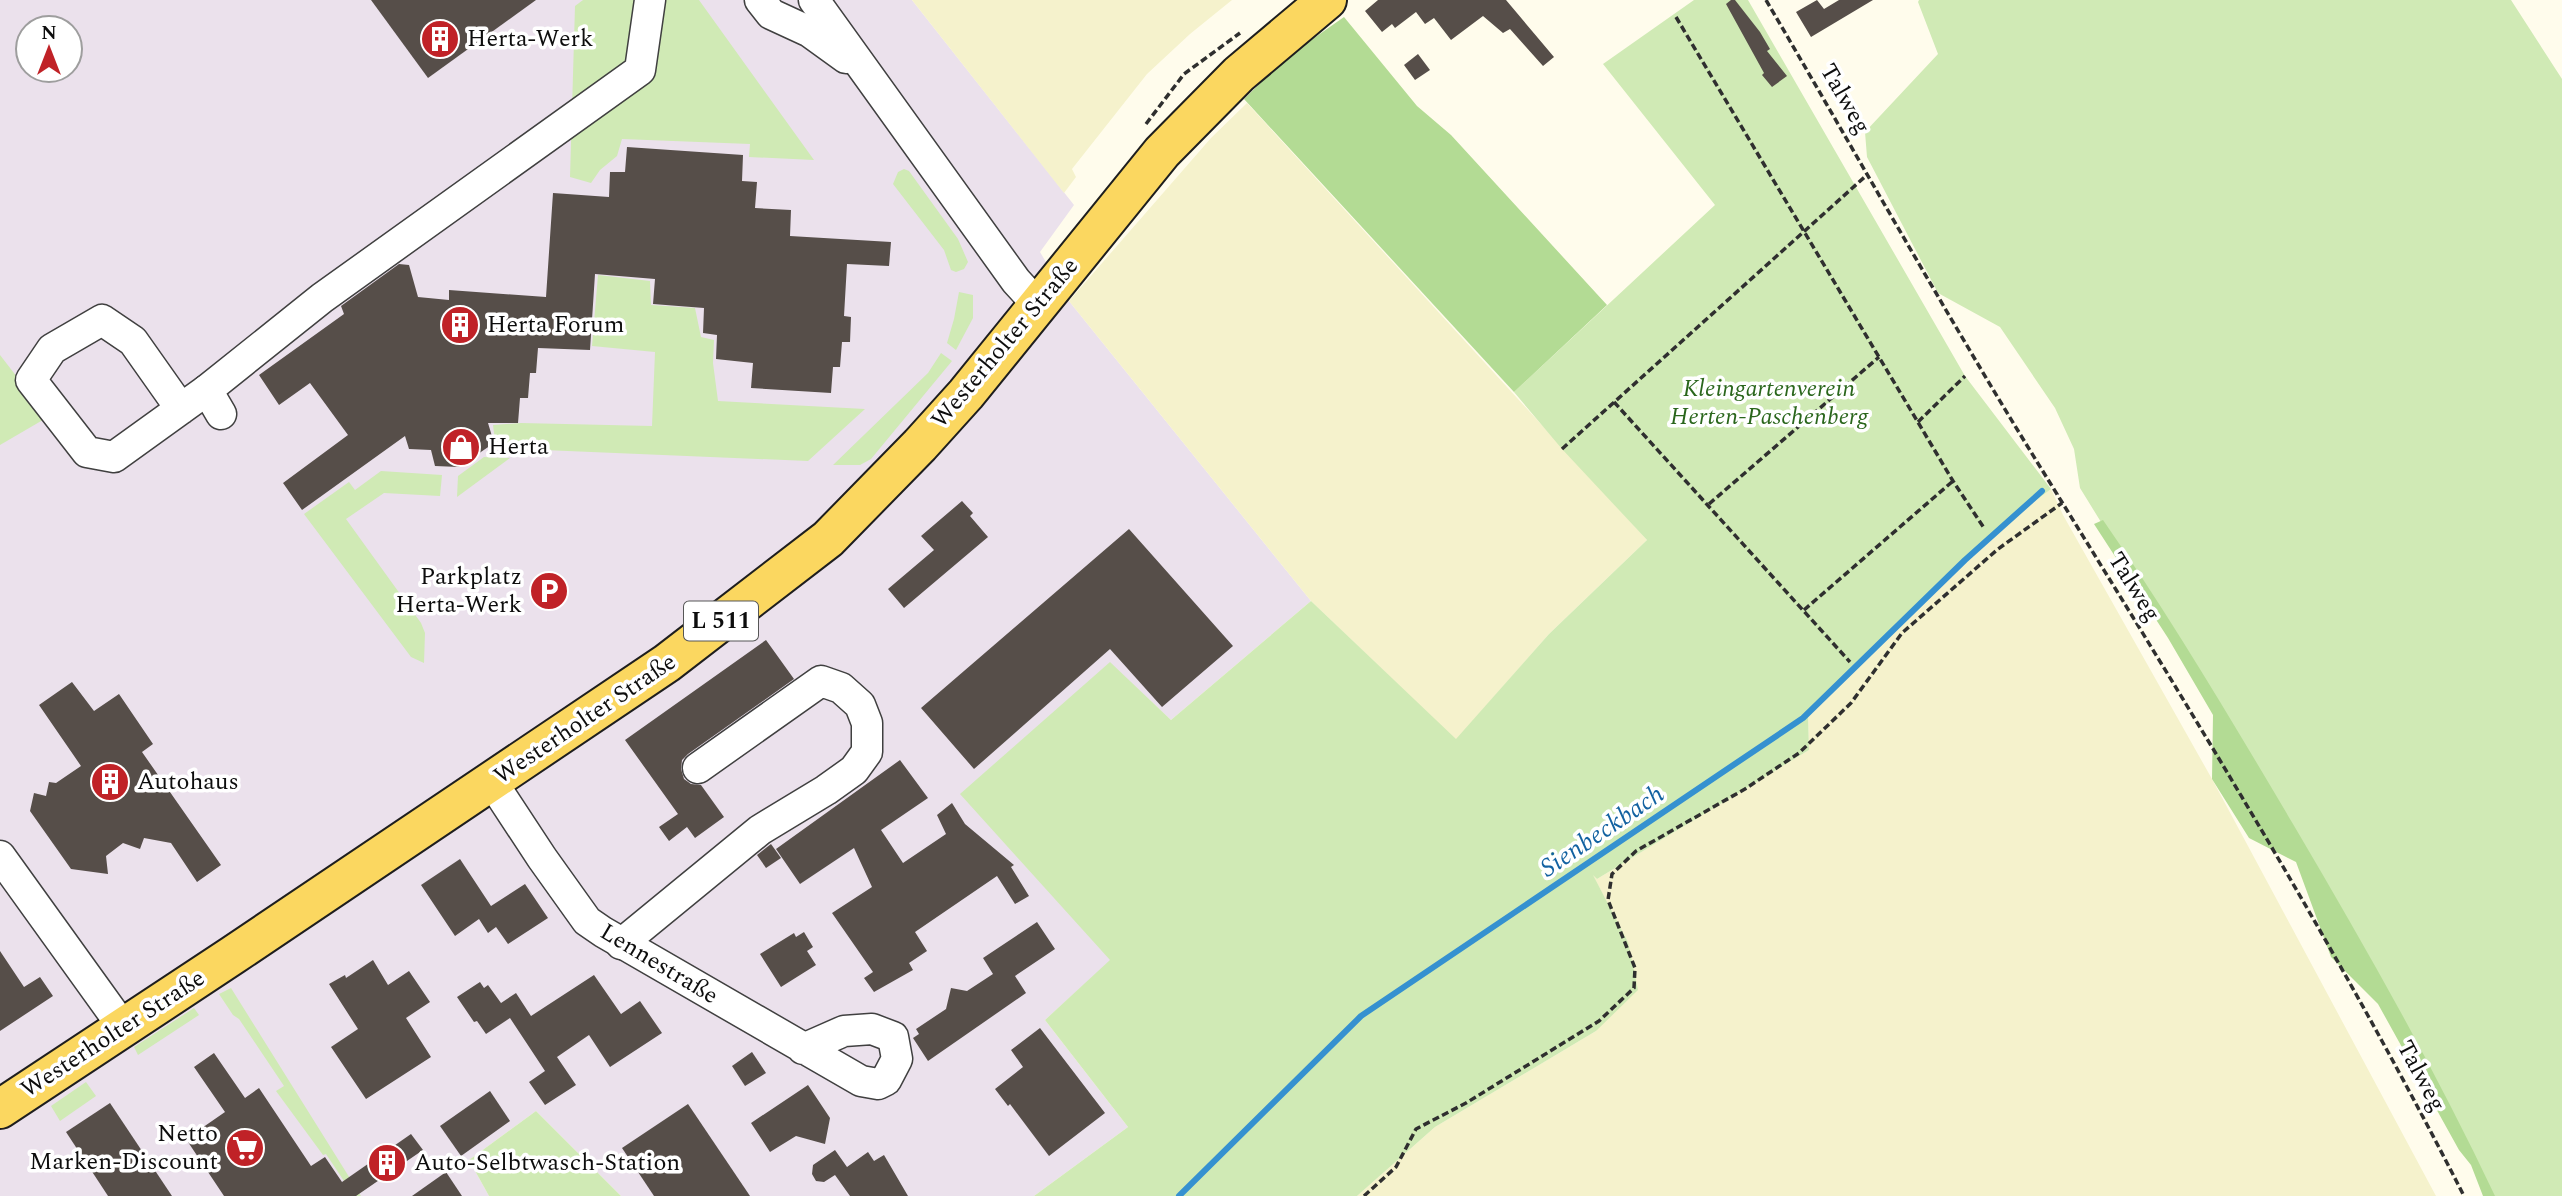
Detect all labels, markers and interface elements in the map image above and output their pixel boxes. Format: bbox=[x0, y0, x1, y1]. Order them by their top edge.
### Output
north arrow bbox=[14, 14, 84, 84]
building icon: Herta-Werk bbox=[419, 18, 461, 60]
text: N bbox=[41, 19, 57, 48]
place label: Herta-Werk bbox=[467, 21, 593, 57]
street label: Talweg bbox=[1810, 57, 1880, 141]
street label: Westerholter Straße bbox=[923, 250, 1087, 436]
building icon: Herta Forum bbox=[439, 304, 481, 346]
place label: Herta Forum bbox=[487, 307, 624, 343]
park label: Kleingartenverein Herten-Paschenberg bbox=[1670, 371, 1869, 435]
shop icon: Herta bbox=[440, 426, 482, 468]
place label: Herta bbox=[488, 429, 549, 465]
street label: Talweg bbox=[2098, 545, 2170, 629]
place label: Parkplatz Herta-Werk bbox=[396, 559, 522, 623]
parking icon: Parkplatz Herta-Werk bbox=[528, 570, 570, 612]
road number: L 511 bbox=[684, 601, 758, 640]
street label: Westerholter Straße bbox=[486, 644, 684, 794]
building icon: Autohaus bbox=[89, 761, 131, 803]
place label: Autohaus bbox=[137, 764, 239, 800]
water label: Sienbeckbach bbox=[1532, 774, 1672, 888]
street label: Lennestraße bbox=[593, 914, 725, 1014]
street label: Westerholter Straße bbox=[14, 961, 212, 1107]
street label: Talweg bbox=[2387, 1034, 2455, 1118]
place label: Netto Marken-Discount bbox=[29, 1116, 218, 1180]
supermarket icon: Netto Marken-Discount bbox=[224, 1127, 266, 1169]
building icon: Auto-Selbtwasch-Station bbox=[366, 1142, 408, 1184]
place label: Auto-Selbtwasch-Station bbox=[414, 1145, 680, 1181]

